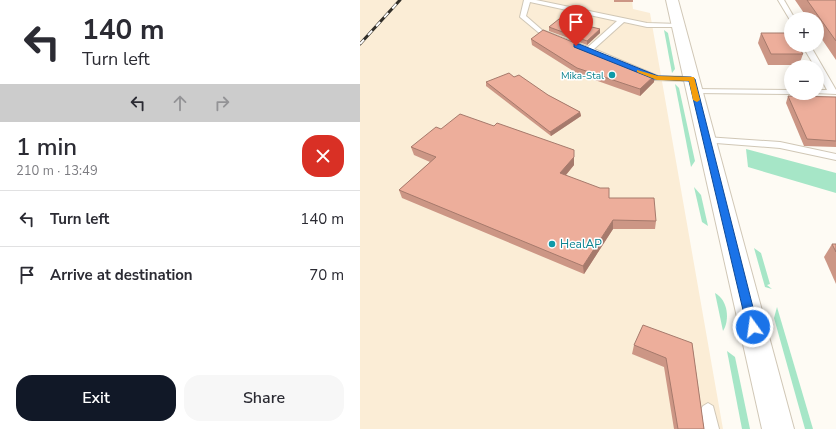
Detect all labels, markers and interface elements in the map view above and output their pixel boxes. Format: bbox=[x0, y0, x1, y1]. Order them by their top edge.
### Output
pin bbox=[559, 5, 593, 46]
text: 140 m bbox=[82, 11, 165, 49]
icon: arrive bbox=[565, 11, 587, 33]
map controls bbox=[784, 12, 824, 100]
button: + bbox=[784, 12, 824, 52]
icon: left bbox=[16, 16, 68, 68]
text: Turn left bbox=[82, 47, 150, 71]
button: − bbox=[784, 60, 824, 100]
place label: Mika-Stal bbox=[561, 69, 604, 83]
marker: Mika-Stal bbox=[607, 70, 617, 80]
icon: left bbox=[127, 92, 149, 114]
icon: ahead bbox=[169, 92, 191, 114]
icon: right bbox=[211, 92, 233, 114]
text: 1 min bbox=[16, 131, 77, 163]
button: close bbox=[302, 135, 344, 177]
text: 210 m · 13:49 bbox=[16, 162, 98, 180]
icon: left bbox=[16, 208, 38, 230]
text: Turn left bbox=[50, 209, 109, 229]
text: 140 m bbox=[300, 209, 344, 229]
place label: HealAP bbox=[560, 236, 602, 252]
marker: HealAP bbox=[547, 239, 557, 249]
icon: arrive bbox=[16, 264, 38, 286]
text: Arrive at destination bbox=[50, 265, 193, 285]
text: 70 m bbox=[309, 265, 344, 285]
position arrow bbox=[732, 306, 774, 348]
button: Exit bbox=[16, 375, 176, 421]
button: Share bbox=[184, 375, 344, 421]

